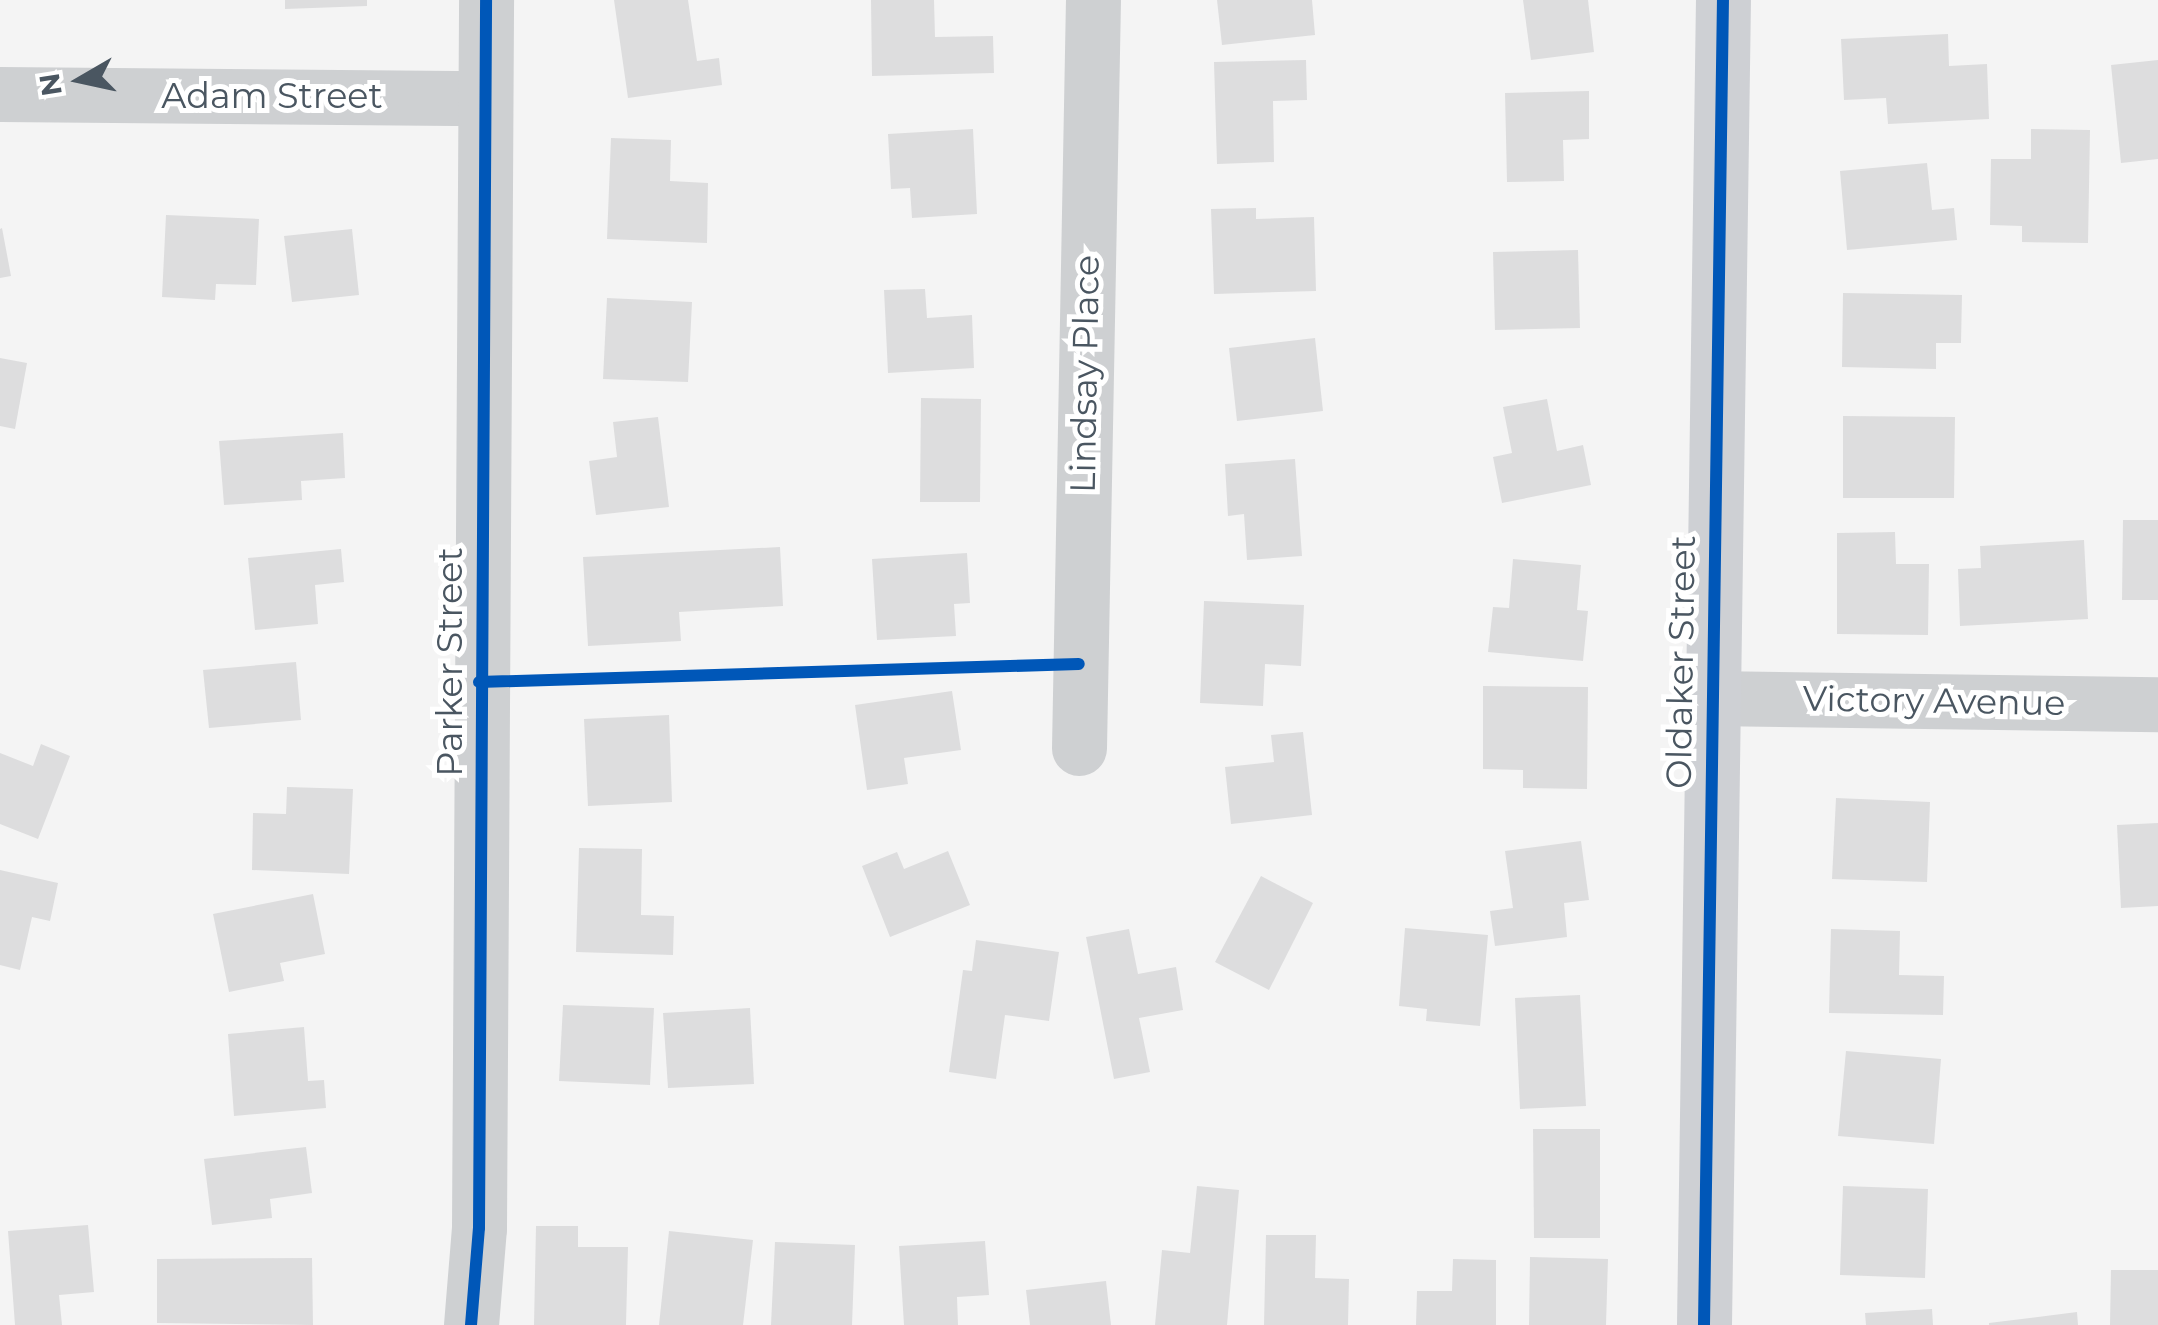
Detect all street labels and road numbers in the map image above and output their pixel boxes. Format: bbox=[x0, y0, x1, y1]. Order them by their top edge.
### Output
street label: Adam Street bbox=[161, 75, 383, 117]
street label: Lindsay Place bbox=[1062, 254, 1108, 494]
street label: Oldaker Street bbox=[1658, 535, 1704, 789]
street label: Parker Street bbox=[429, 547, 471, 777]
street label: Victory Avenue bbox=[1802, 678, 2066, 724]

